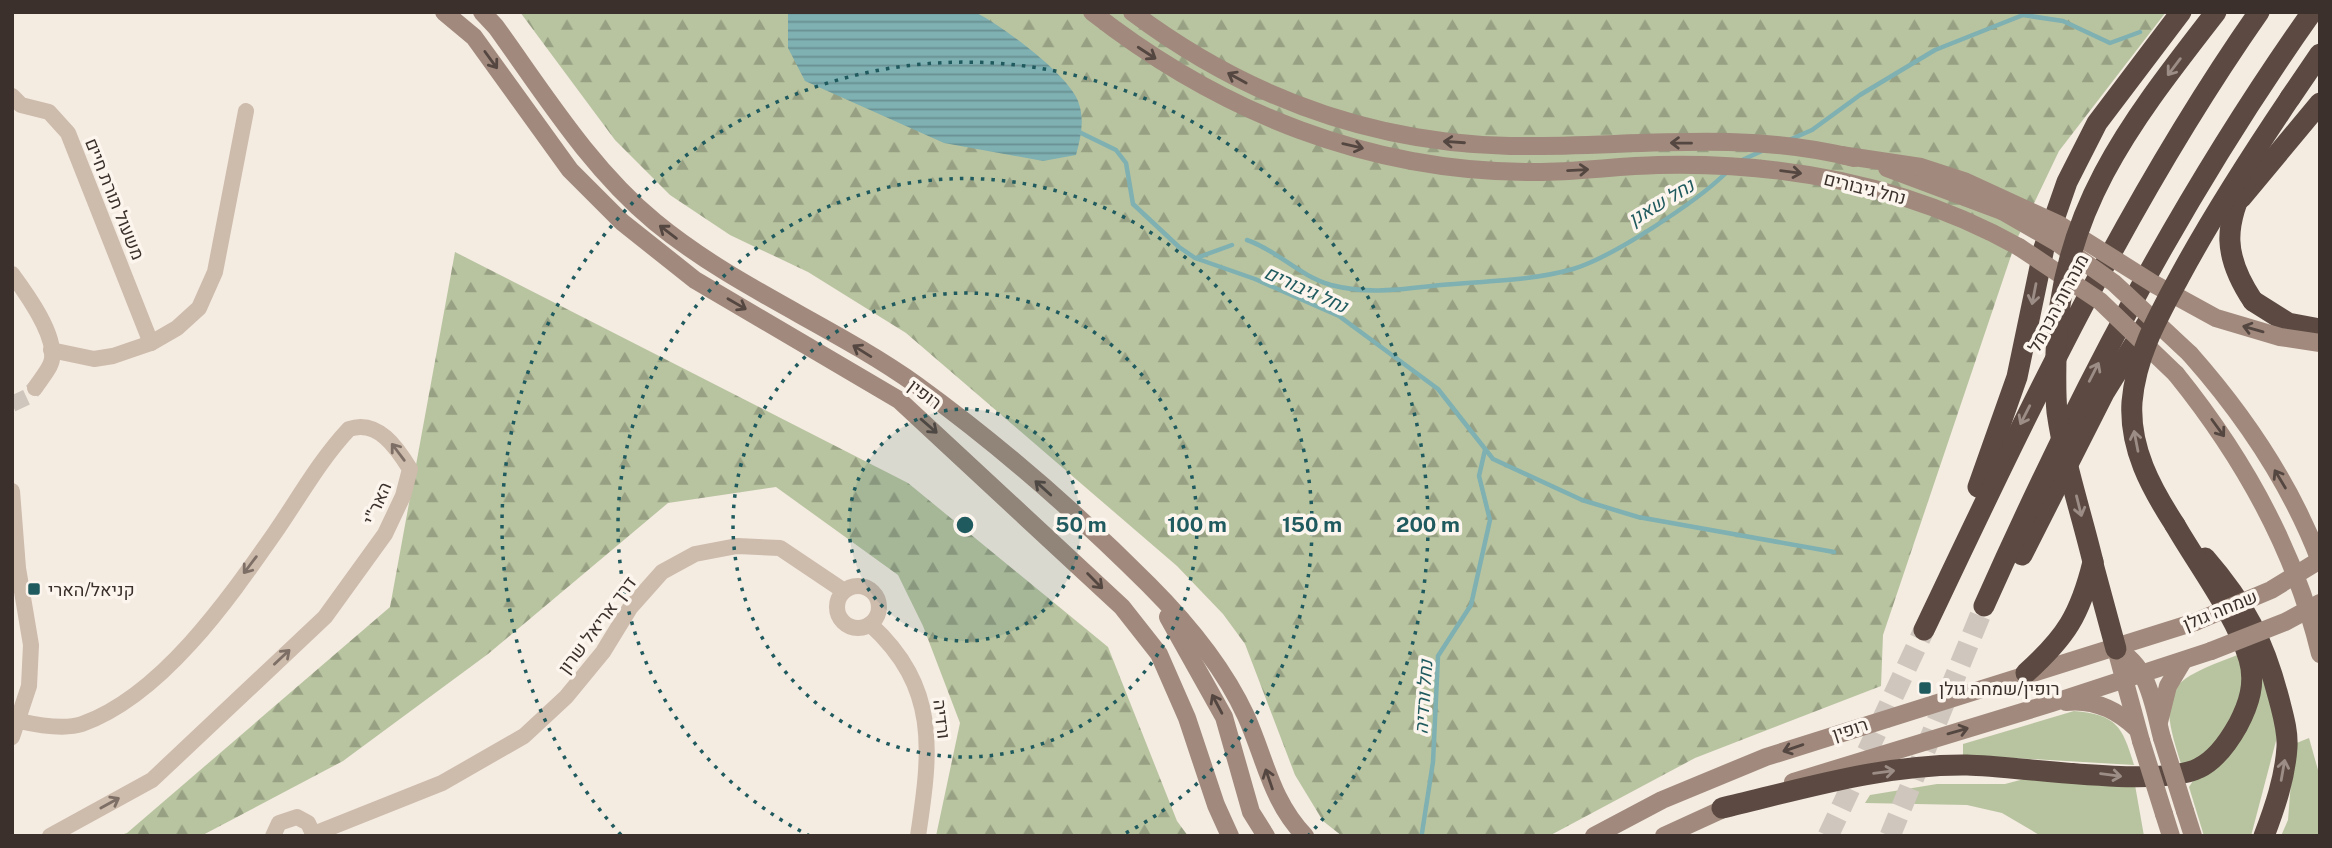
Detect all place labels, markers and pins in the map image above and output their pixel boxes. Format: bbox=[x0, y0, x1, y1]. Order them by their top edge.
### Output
centre of rings bbox=[953, 513, 977, 537]
place label: קניאל/הארי bbox=[48, 579, 135, 600]
marker: קניאל/הארי bbox=[26, 581, 42, 597]
place label: רופין/שמחה גולן bbox=[1939, 678, 2060, 699]
marker: רופין/שמחה גולן bbox=[1917, 680, 1933, 696]

